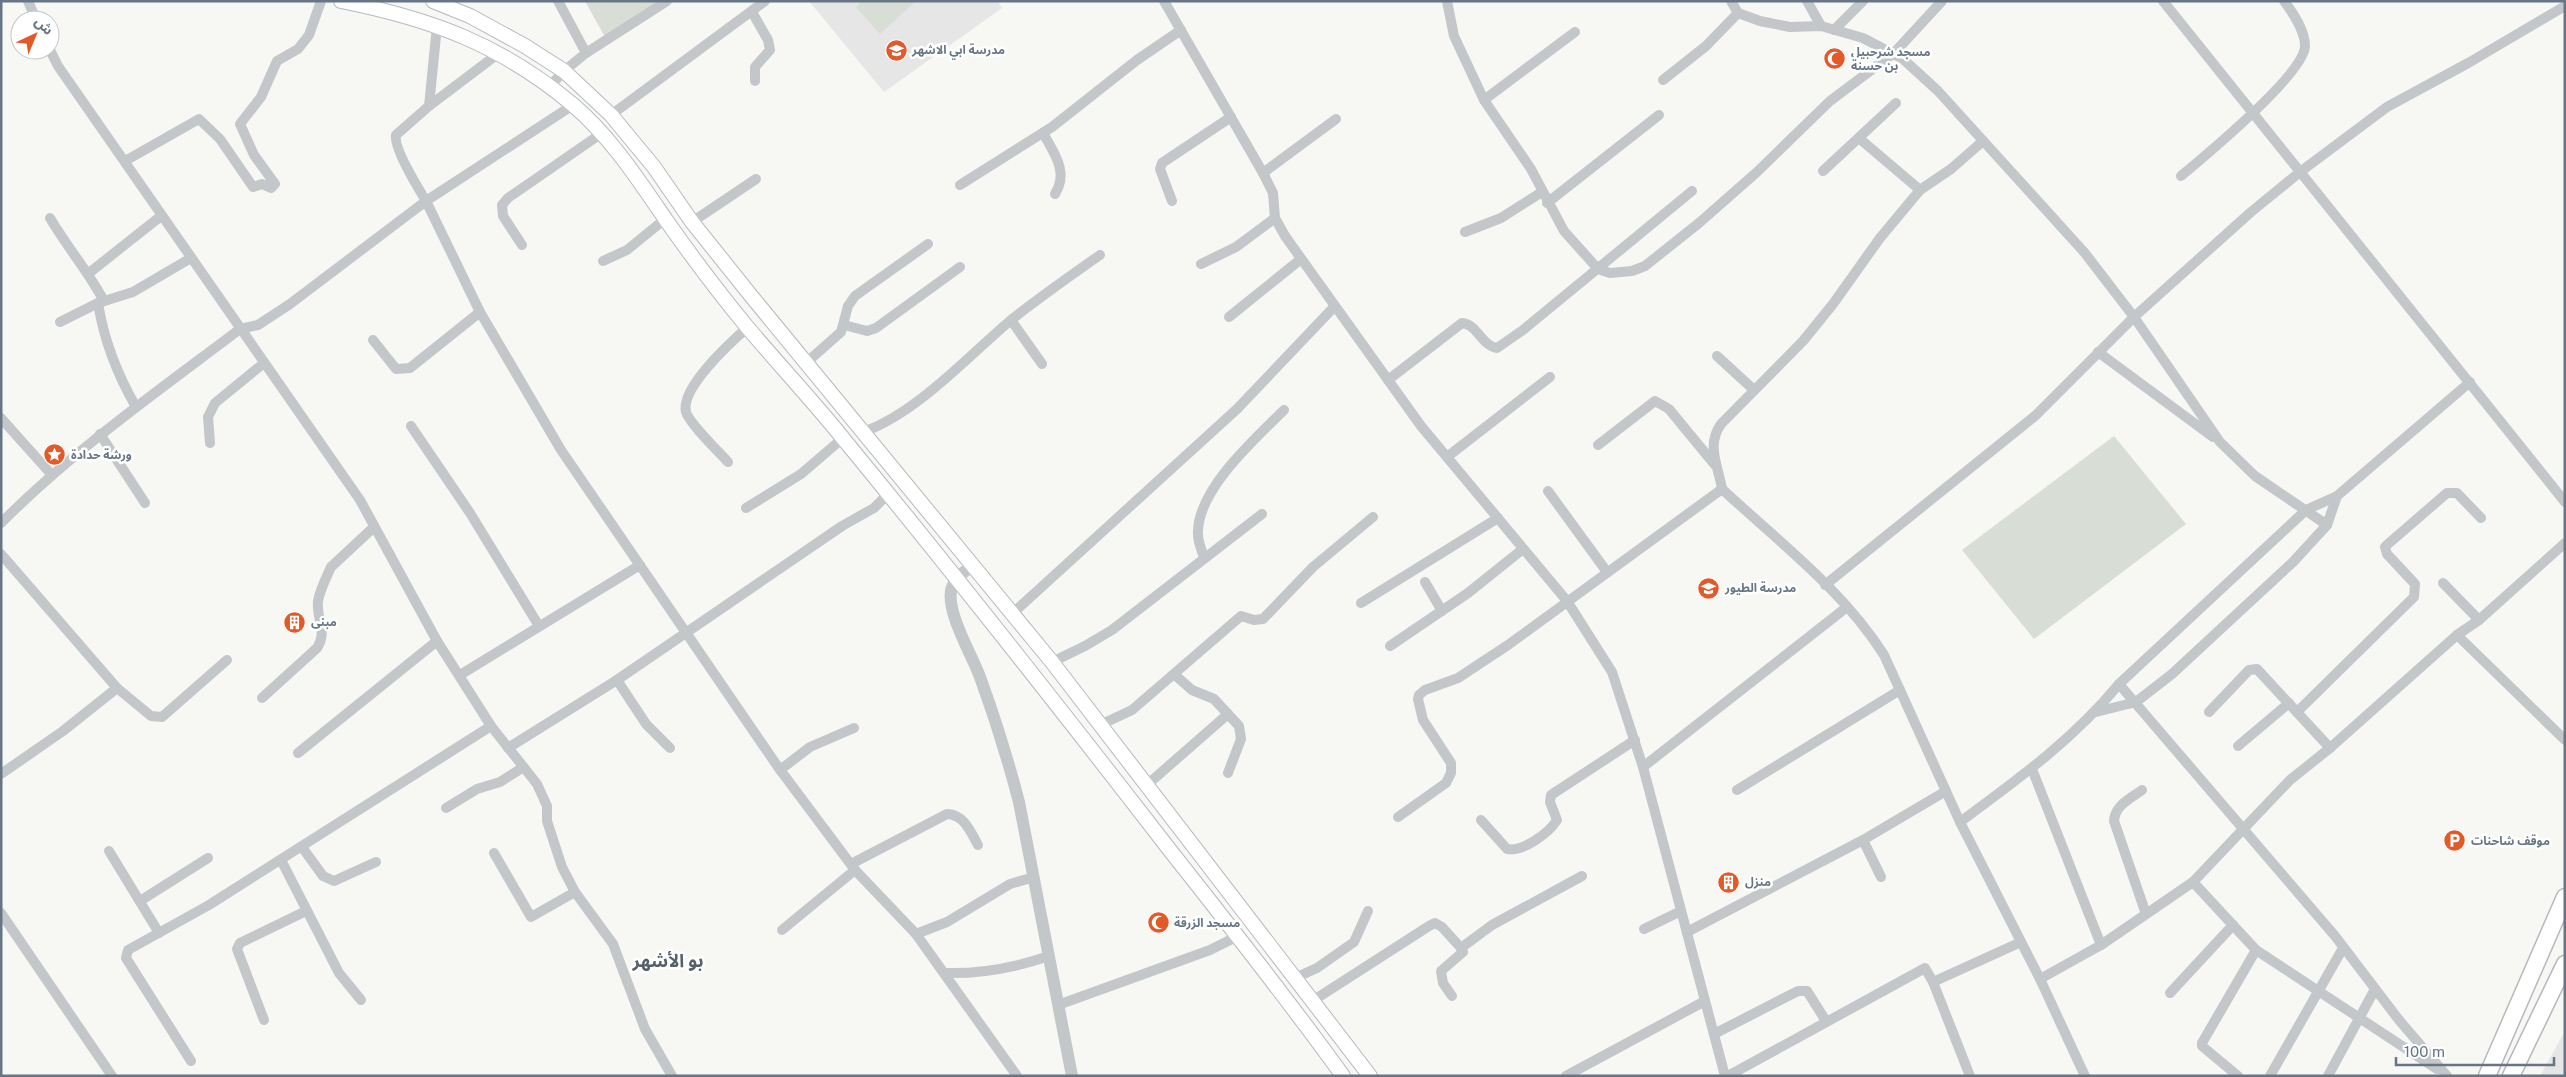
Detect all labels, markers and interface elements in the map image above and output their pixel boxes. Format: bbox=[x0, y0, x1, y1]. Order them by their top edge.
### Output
north arrow bbox=[10, 10, 60, 60]
text: ش bbox=[32, 13, 56, 38]
school or university icon: مدرسة ابي الاشهر bbox=[884, 38, 908, 62]
place label: مدرسة ابي الاشهر bbox=[911, 43, 1005, 60]
place label: مسجد شرحبيل بن حسنة bbox=[1851, 45, 1931, 73]
mosque icon: مسجد شرحبيل بن حسنة bbox=[1823, 47, 1847, 71]
place icon: ورشة حدادة bbox=[43, 443, 67, 467]
place label: ورشة حدادة bbox=[71, 448, 132, 462]
school or university icon: مدرسة الطيور bbox=[1697, 576, 1721, 600]
place label: مدرسة الطيور bbox=[1724, 581, 1796, 595]
building icon: مبنى bbox=[283, 610, 307, 634]
place label: مبنى bbox=[311, 615, 337, 629]
parking icon: موقف شاحنات bbox=[2443, 829, 2467, 853]
place label: موقف شاحنات bbox=[2471, 834, 2550, 848]
building icon: منزل bbox=[1717, 870, 1741, 894]
place label: منزل bbox=[1745, 875, 1771, 889]
mosque icon: مسجد الزرقة bbox=[1146, 911, 1170, 935]
place label: مسجد الزرقة bbox=[1174, 916, 1240, 930]
district label: بو الأشهر bbox=[632, 950, 703, 972]
scale bar bbox=[2396, 1034, 2554, 1066]
text: 100 m bbox=[2404, 1043, 2445, 1060]

